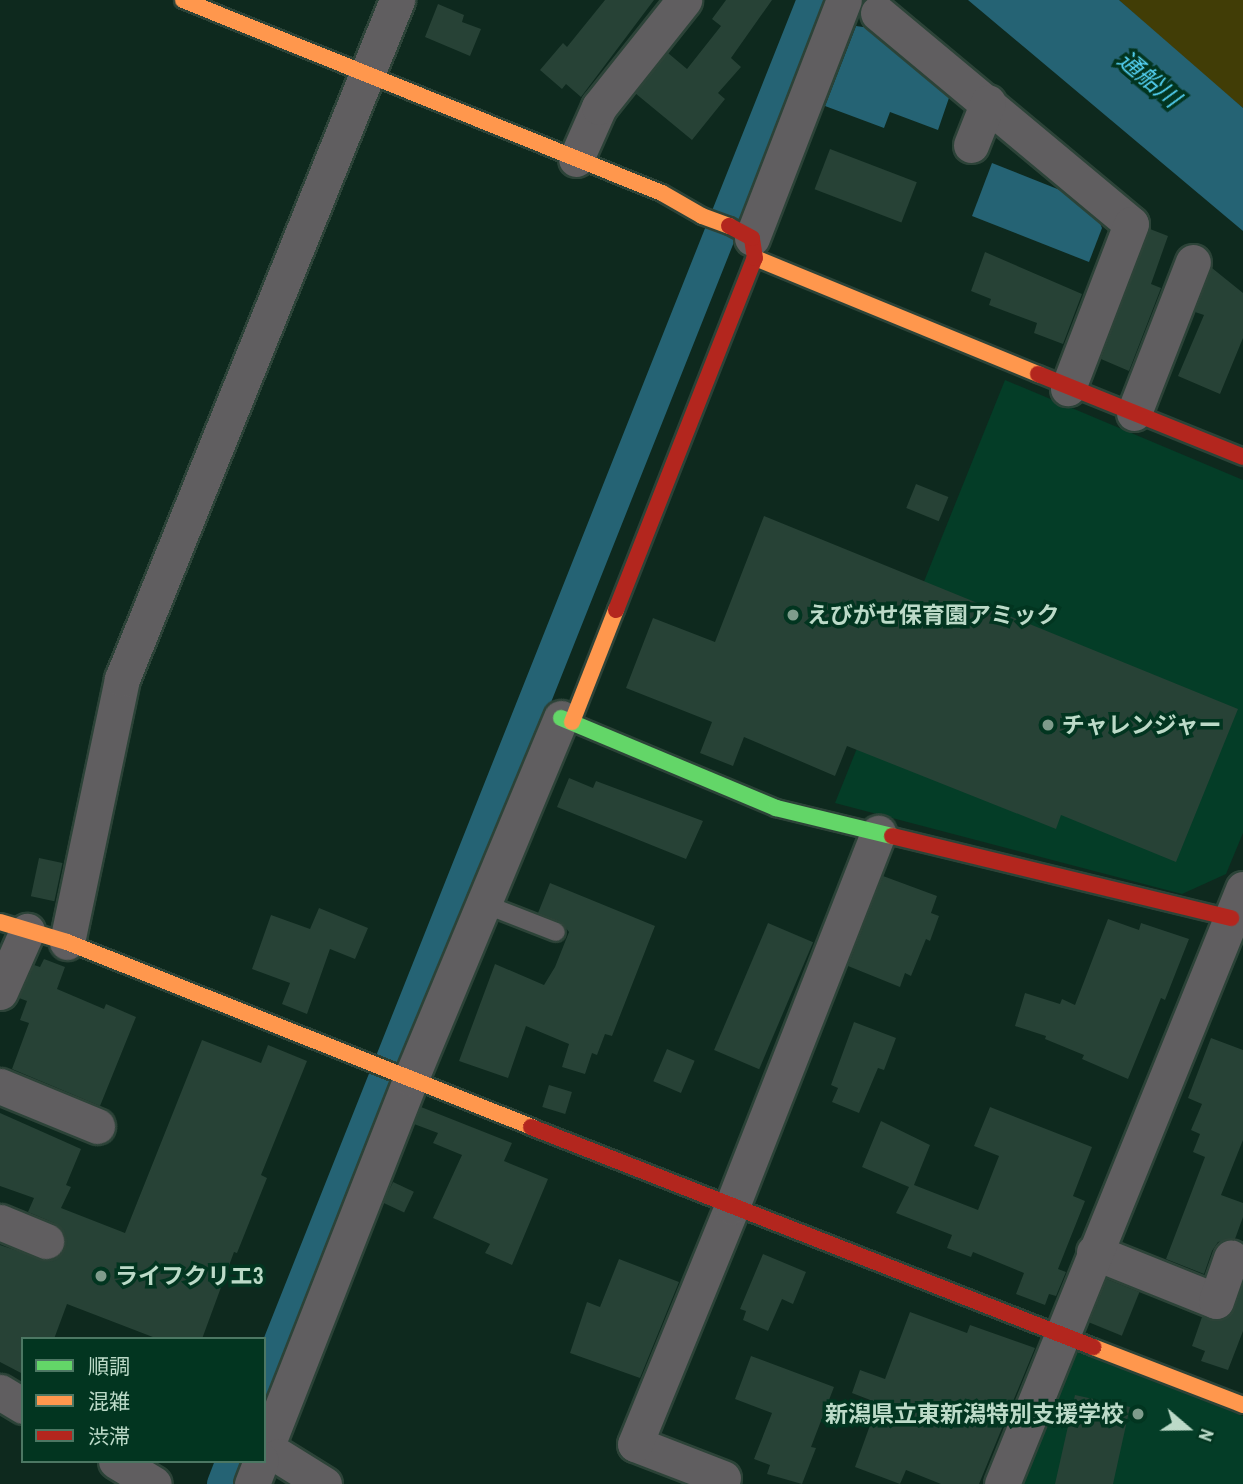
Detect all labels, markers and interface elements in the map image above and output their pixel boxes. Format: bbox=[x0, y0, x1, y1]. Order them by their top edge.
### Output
water label: 通船川 bbox=[1112, 45, 1186, 113]
place label: えびがせ保育園アミック bbox=[807, 601, 1060, 629]
marker: えびがせ保育園アミック bbox=[785, 607, 801, 623]
place label: チャレンジャー bbox=[1062, 711, 1223, 739]
marker: チャレンジャー bbox=[1040, 717, 1056, 733]
place label: ライフクリエ3 bbox=[115, 1262, 263, 1290]
marker: ライフクリエ3 bbox=[93, 1268, 109, 1284]
legend bbox=[21, 1337, 266, 1463]
text: 順調 bbox=[88, 1352, 130, 1381]
text: 混雑 bbox=[88, 1387, 130, 1416]
north arrow bbox=[1152, 1393, 1222, 1463]
place label: 新潟県立東新潟特別支援学校 bbox=[825, 1400, 1124, 1428]
marker: 新潟県立東新潟特別支援学校 bbox=[1130, 1406, 1146, 1422]
text: 渋滞 bbox=[88, 1422, 130, 1451]
text: N bbox=[1193, 1425, 1221, 1445]

